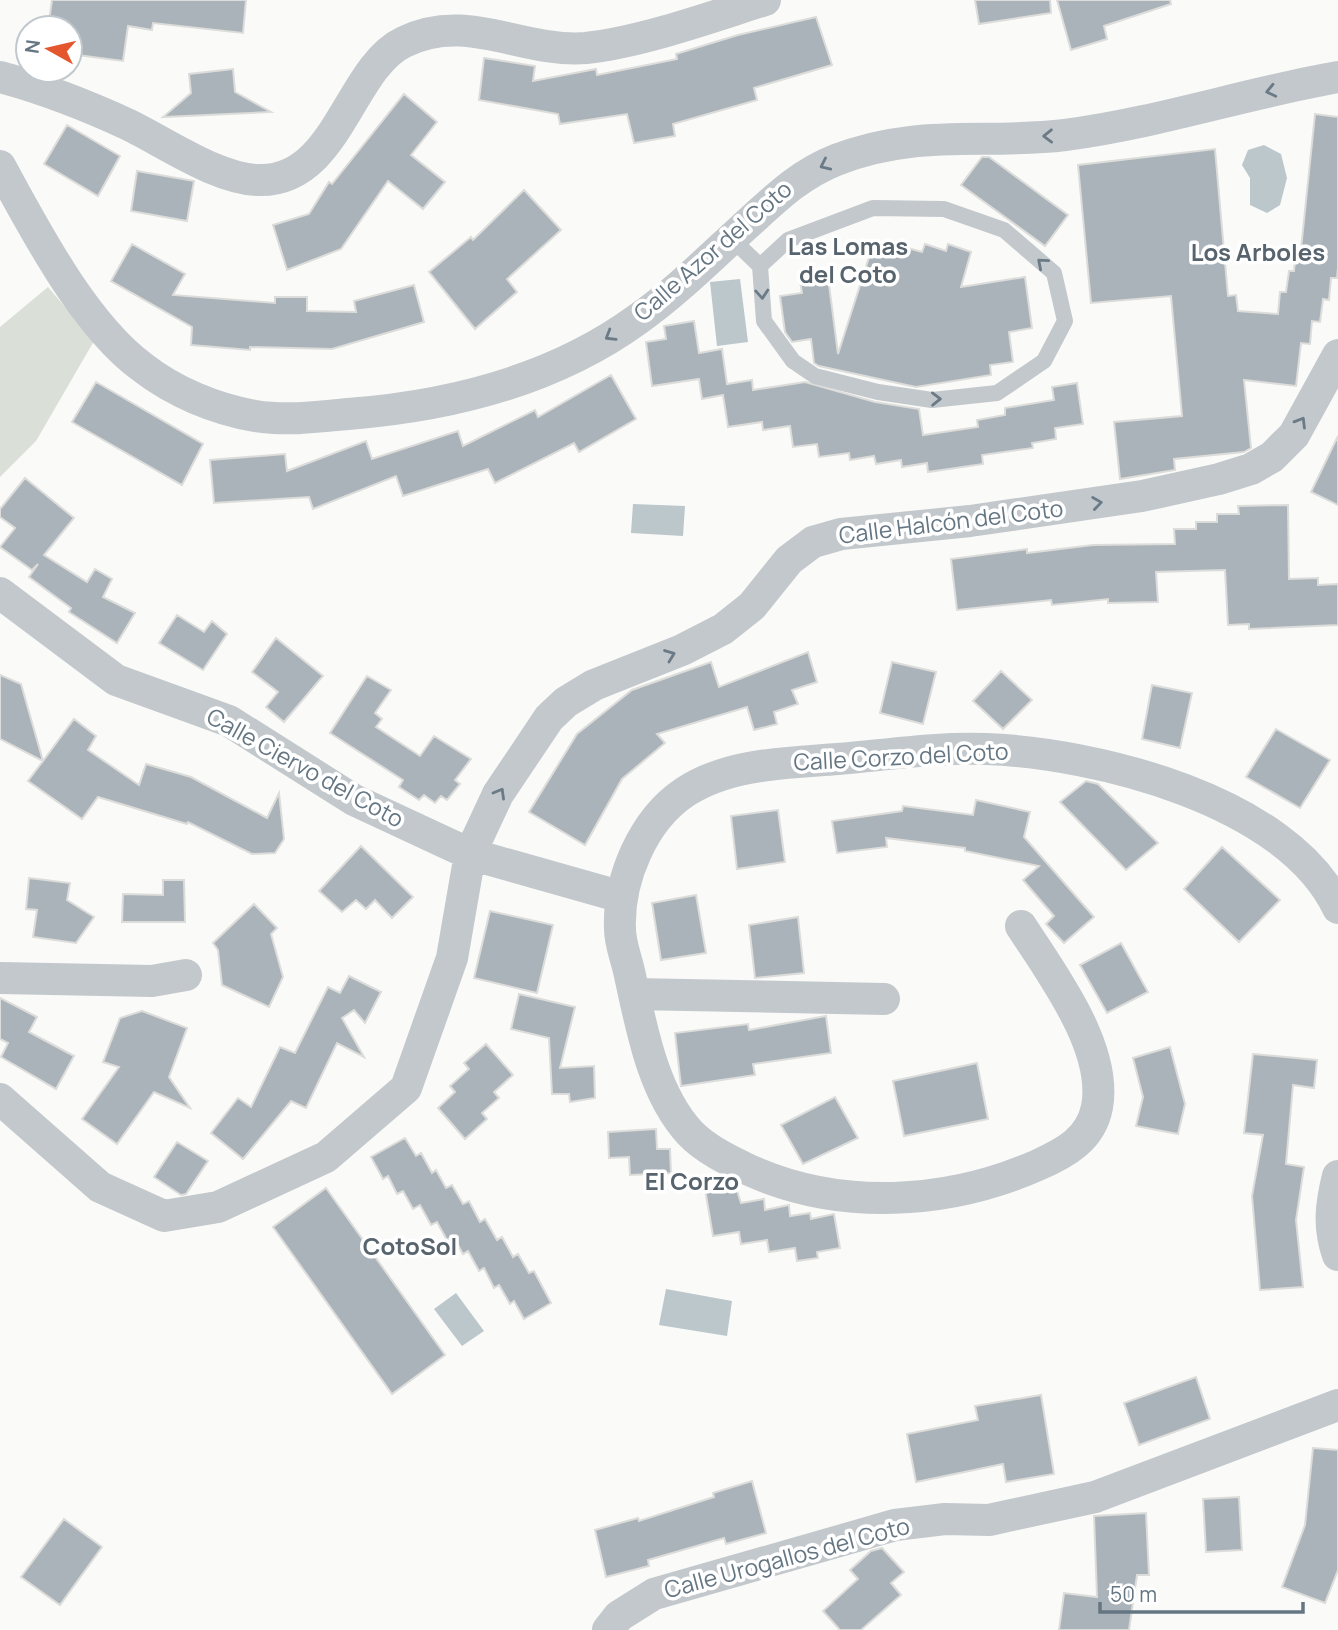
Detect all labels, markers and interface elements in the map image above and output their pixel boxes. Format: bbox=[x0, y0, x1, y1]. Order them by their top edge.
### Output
north arrow bbox=[14, 14, 84, 84]
text: N bbox=[18, 38, 46, 55]
one-way arrow bbox=[1265, 83, 1277, 98]
one-way arrow bbox=[1043, 128, 1054, 143]
one-way arrow bbox=[820, 157, 832, 171]
street label: Calle Azor del Coto bbox=[626, 173, 798, 328]
district label: Las Lomas del Coto bbox=[788, 229, 908, 290]
district label: Los Arboles bbox=[1191, 235, 1325, 268]
one-way arrow bbox=[1037, 259, 1050, 271]
one-way arrow bbox=[754, 288, 769, 299]
one-way arrow bbox=[605, 328, 618, 341]
one-way arrow bbox=[931, 391, 942, 406]
one-way arrow bbox=[1293, 417, 1306, 430]
street label: Calle Halcón del Coto bbox=[837, 491, 1065, 551]
one-way arrow bbox=[1091, 495, 1103, 510]
one-way arrow bbox=[664, 649, 676, 663]
street label: Calle Ciervo del Coto bbox=[201, 700, 410, 835]
street label: Calle Corzo del Coto bbox=[793, 734, 1009, 778]
one-way arrow bbox=[492, 787, 505, 800]
district label: El Corzo bbox=[645, 1164, 739, 1197]
district label: CotoSol bbox=[363, 1229, 457, 1262]
street label: Calle Urogallos del Coto bbox=[661, 1509, 913, 1605]
scale bar bbox=[1100, 1570, 1303, 1614]
text: 50 m bbox=[1110, 1580, 1157, 1608]

